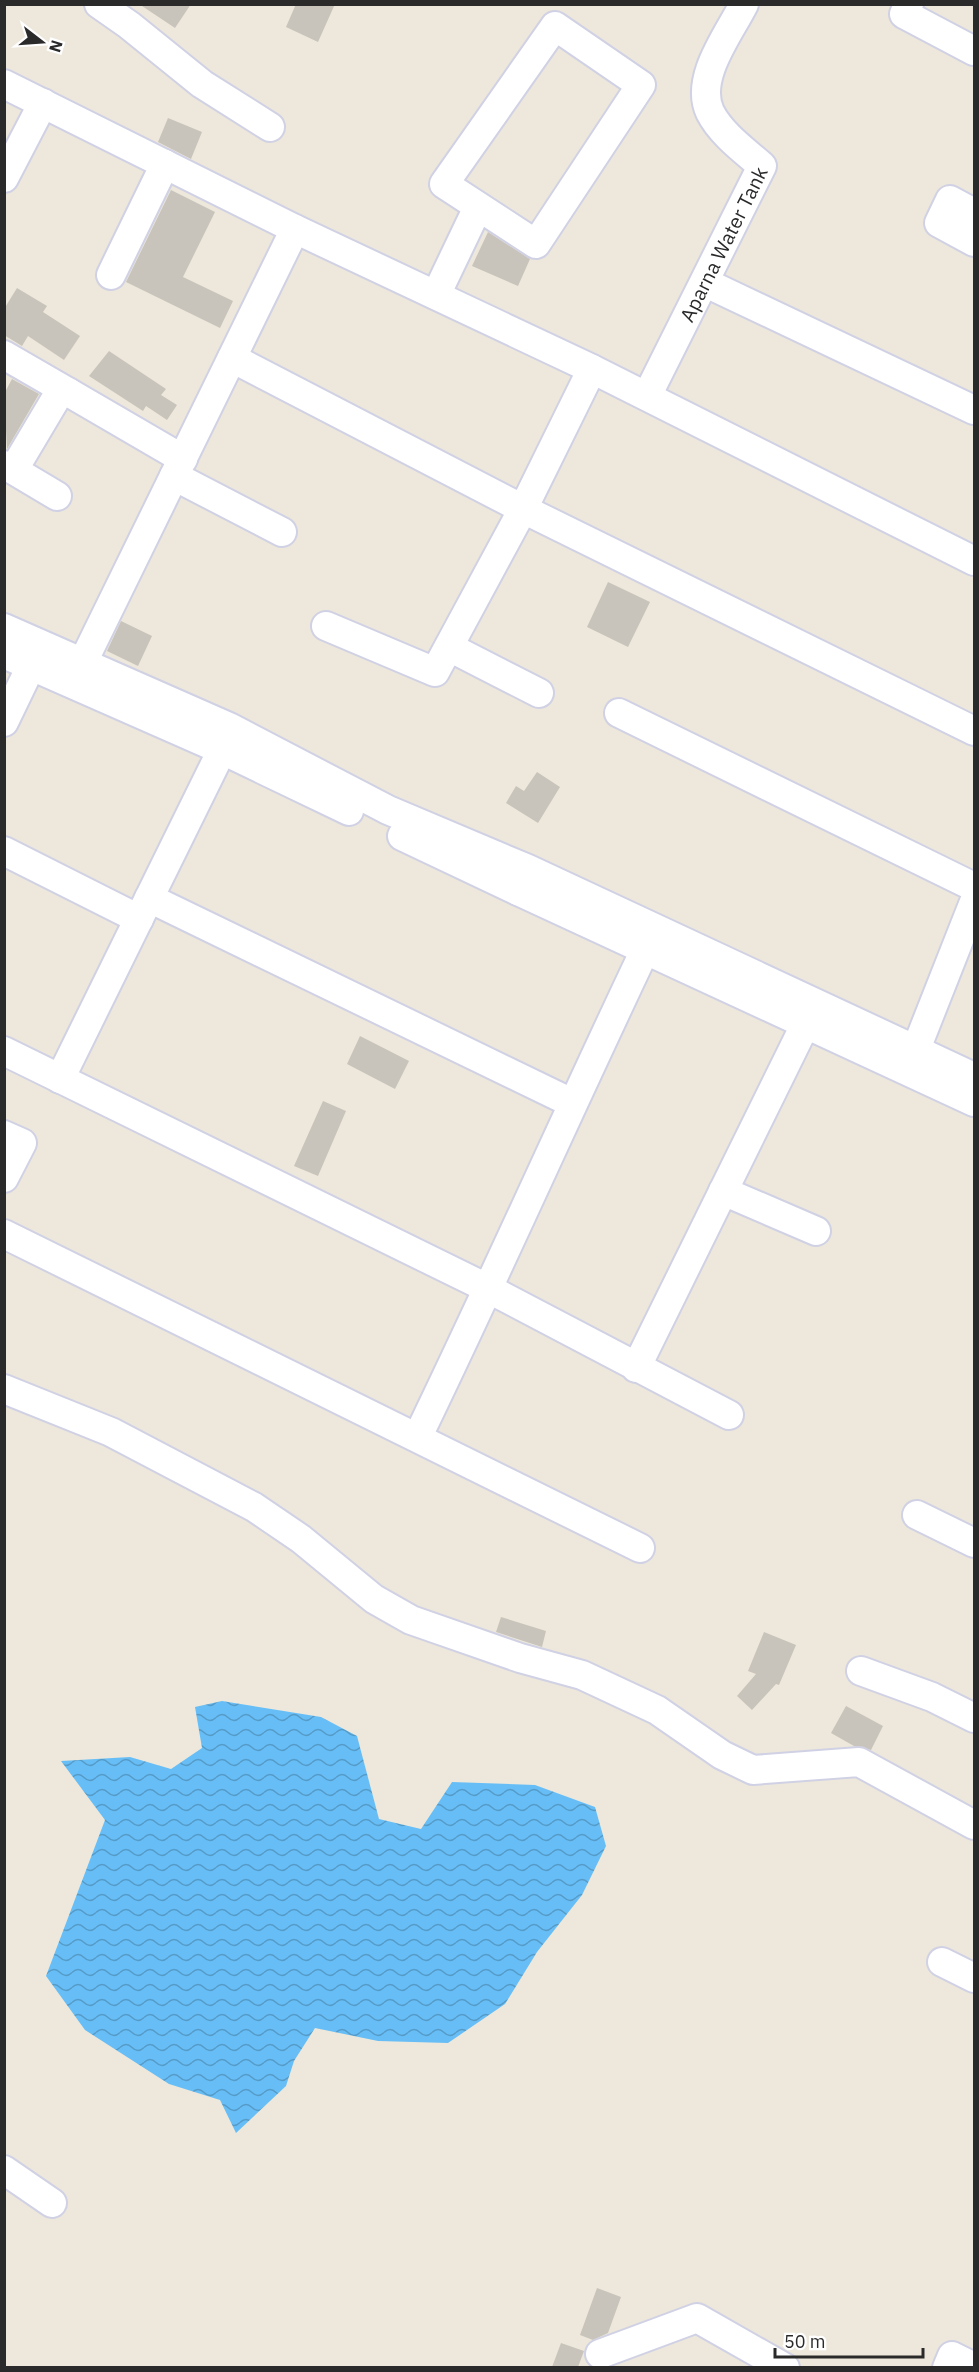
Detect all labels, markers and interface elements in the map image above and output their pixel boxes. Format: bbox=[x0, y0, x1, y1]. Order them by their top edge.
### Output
north arrow bbox=[12, 12, 72, 72]
text: N bbox=[45, 38, 68, 55]
street label: Aparna Water Tank bbox=[673, 161, 773, 326]
scale bar bbox=[775, 2321, 924, 2359]
text: 50 m bbox=[784, 2330, 826, 2353]

